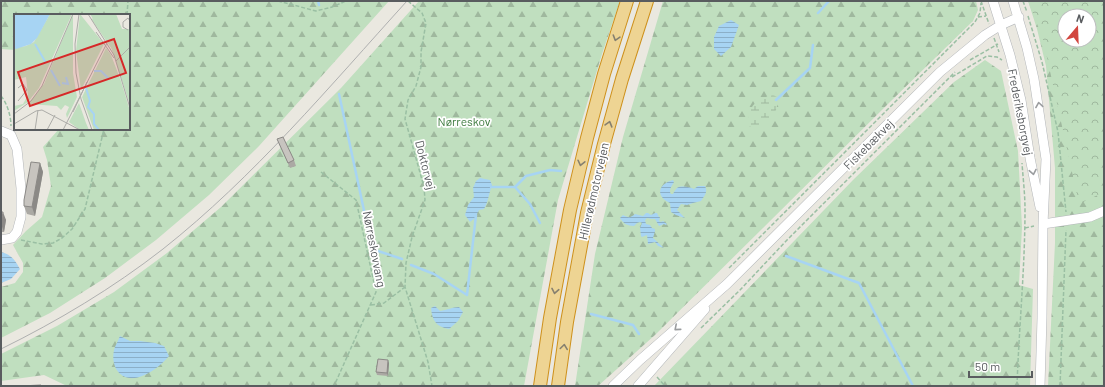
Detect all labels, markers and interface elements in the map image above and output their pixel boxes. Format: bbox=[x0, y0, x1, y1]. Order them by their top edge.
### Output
north arrow bbox=[1057, 8, 1097, 48]
text: N bbox=[1075, 11, 1086, 25]
inset map bbox=[14, 14, 130, 130]
one-way arrow bbox=[612, 35, 621, 42]
street label: Frederiksborgvej bbox=[1006, 67, 1036, 157]
one-way arrow bbox=[1035, 102, 1044, 108]
park label: Nørreskov bbox=[438, 114, 491, 128]
street label: Fiskebækvej bbox=[840, 116, 896, 172]
one-way arrow bbox=[604, 121, 613, 128]
street label: Doktorvej bbox=[413, 139, 439, 191]
street label: Hillerødmotorvejen bbox=[575, 141, 611, 241]
one-way arrow bbox=[577, 160, 585, 167]
one-way arrow bbox=[1029, 169, 1037, 175]
street label: Nørreskovvang bbox=[361, 210, 389, 288]
one-way arrow bbox=[551, 288, 559, 294]
one-way arrow bbox=[674, 323, 681, 330]
one-way arrow bbox=[559, 344, 568, 350]
scale bar bbox=[969, 353, 1032, 379]
text: 50 m bbox=[975, 359, 1000, 373]

